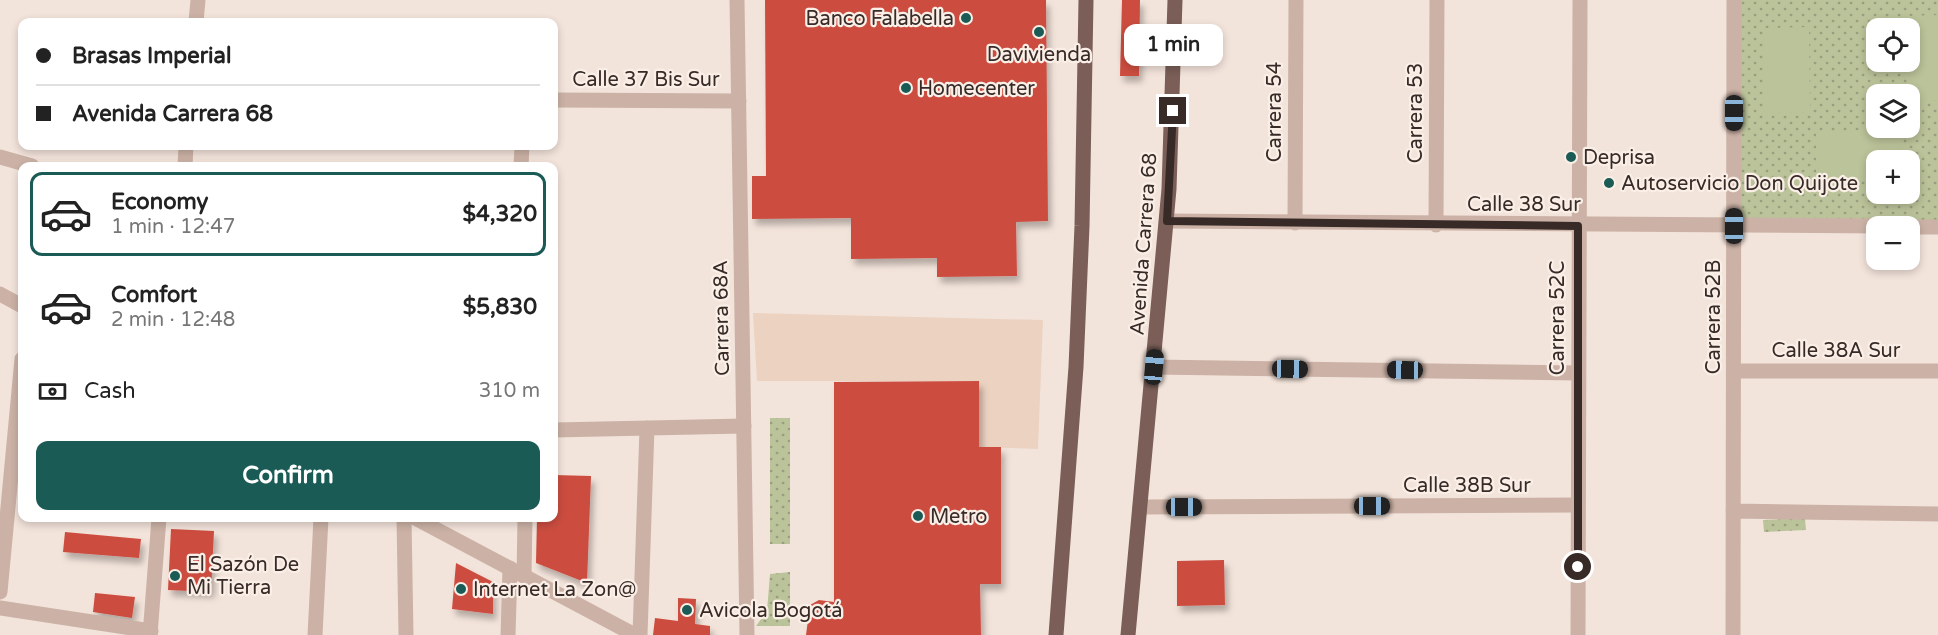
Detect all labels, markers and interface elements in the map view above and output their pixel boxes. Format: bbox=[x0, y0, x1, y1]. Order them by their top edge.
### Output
place label: Banco Falabella bbox=[806, 7, 954, 31]
marker: Banco Falabella bbox=[959, 11, 973, 25]
map controls bbox=[1866, 18, 1920, 270]
button: locate bbox=[1866, 18, 1920, 72]
callout: 1 min bbox=[1124, 24, 1222, 66]
marker: Davivienda bbox=[1032, 25, 1046, 39]
text: 1 min bbox=[1147, 33, 1200, 57]
text: Brasas Imperial bbox=[72, 43, 231, 69]
place label: Davivienda bbox=[987, 43, 1091, 67]
street label: Carrera 54 bbox=[1263, 62, 1287, 162]
street label: Carrera 53 bbox=[1404, 63, 1428, 163]
street label: Calle 37 Bis Sur bbox=[572, 68, 720, 92]
place label: Homecenter bbox=[918, 77, 1035, 101]
marker: Homecenter bbox=[899, 81, 913, 95]
button: layers bbox=[1866, 84, 1920, 138]
car bbox=[1725, 95, 1743, 131]
route end bbox=[1159, 97, 1186, 124]
text: Avenida Carrera 68 bbox=[72, 101, 273, 127]
place label: Deprisa bbox=[1583, 146, 1655, 170]
marker: Deprisa bbox=[1564, 150, 1578, 164]
button: + bbox=[1866, 150, 1920, 204]
street label: Avenida Carrera 68 bbox=[1126, 152, 1162, 336]
place label: Autoservicio Don Quijote bbox=[1621, 172, 1858, 196]
marker: Autoservicio Don Quijote bbox=[1602, 176, 1616, 190]
icon: car bbox=[39, 187, 93, 241]
text: Economy bbox=[111, 189, 208, 215]
street label: Calle 38 Sur bbox=[1467, 193, 1581, 217]
text: $4,320 bbox=[462, 201, 537, 227]
car bbox=[1725, 208, 1743, 244]
text: 1 min · 12:47 bbox=[111, 215, 235, 239]
button: − bbox=[1866, 216, 1920, 270]
street label: Carrera 68A bbox=[709, 260, 735, 376]
street label: Carrera 52B bbox=[1702, 260, 1726, 374]
street label: Carrera 52C bbox=[1546, 261, 1570, 375]
icon: car bbox=[39, 280, 93, 334]
text: Comfort bbox=[111, 282, 197, 308]
text: $5,830 bbox=[463, 294, 537, 320]
text: 2 min · 12:48 bbox=[111, 308, 235, 332]
street label: Calle 38A Sur bbox=[1772, 339, 1901, 363]
car bbox=[1143, 348, 1165, 386]
car bbox=[1272, 360, 1308, 378]
car bbox=[1387, 361, 1423, 379]
icon: cash bbox=[36, 375, 69, 408]
text: Cash bbox=[84, 378, 136, 404]
text: 310 m bbox=[479, 379, 540, 403]
button: Confirm bbox=[36, 441, 540, 510]
street label: Calle 38B Sur bbox=[1403, 474, 1531, 498]
car bbox=[1354, 497, 1390, 515]
car bbox=[1166, 498, 1202, 516]
place label: Metro bbox=[930, 505, 988, 529]
marker: Metro bbox=[911, 509, 925, 523]
place label: El Sazón De Mi Tierra bbox=[187, 553, 299, 600]
route start bbox=[1564, 553, 1591, 580]
marker: El Sazón De Mi Tierra bbox=[168, 569, 182, 583]
place label: Internet La Zon@ bbox=[473, 578, 636, 602]
marker: Internet La Zon@ bbox=[454, 582, 468, 596]
place label: Avicola Bogotá bbox=[699, 599, 842, 623]
marker: Avicola Bogotá bbox=[680, 603, 694, 617]

